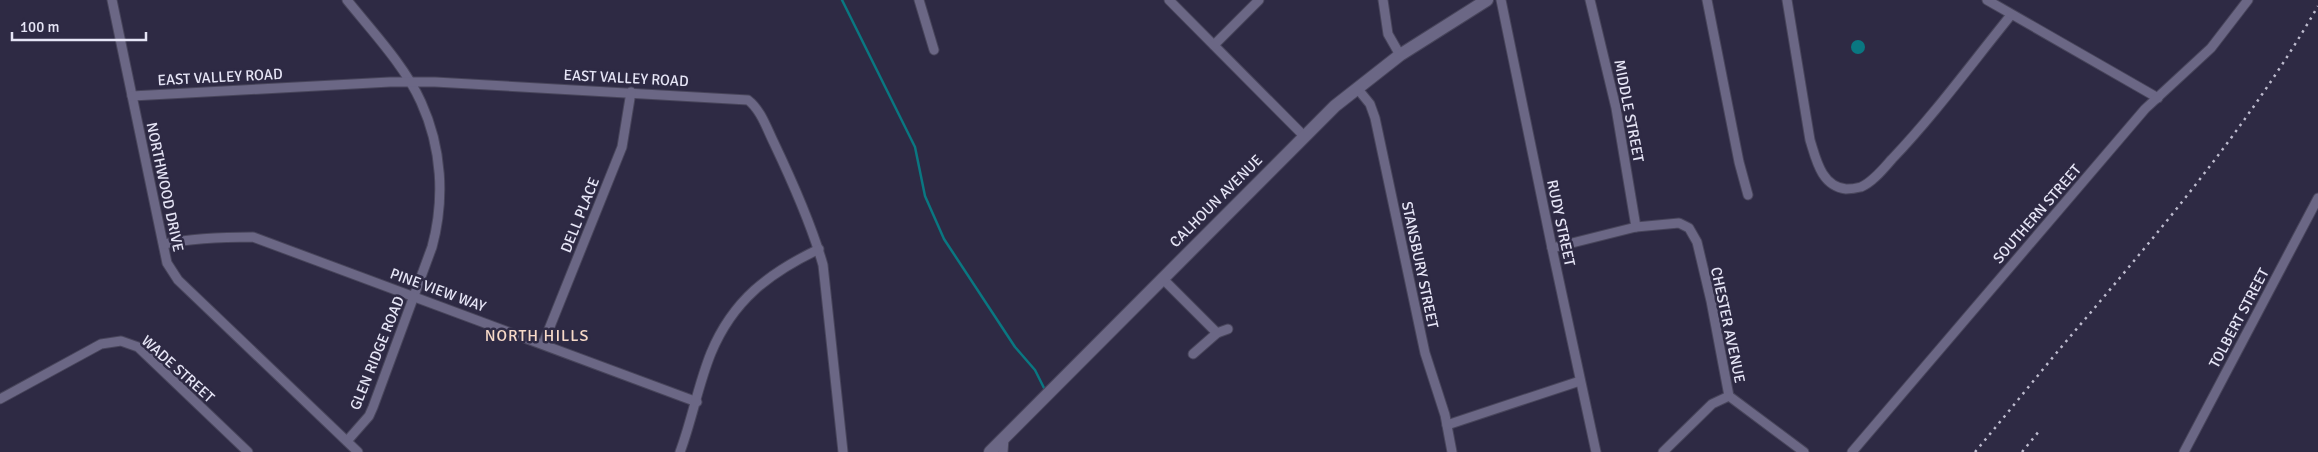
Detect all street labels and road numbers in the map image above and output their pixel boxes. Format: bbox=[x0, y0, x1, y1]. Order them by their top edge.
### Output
street label: MIDDLE STREET bbox=[1610, 58, 1648, 164]
street label: EAST VALLEY ROAD bbox=[157, 65, 283, 89]
street label: EAST VALLEY ROAD bbox=[563, 66, 689, 90]
street label: NORTHWOOD DRIVE bbox=[142, 121, 188, 253]
street label: CALHOUN AVENUE bbox=[1166, 151, 1266, 251]
street label: SOUTHERN STREET bbox=[1989, 160, 2085, 267]
street label: DELL PLACE bbox=[557, 175, 603, 255]
street label: RUDY STREET bbox=[1543, 178, 1579, 268]
street label: STANSBURY STREET bbox=[1398, 200, 1442, 331]
street label: PINE VIEW WAY bbox=[388, 264, 489, 316]
street label: CHESTER AVENUE bbox=[1707, 265, 1749, 385]
street label: TOLBERT STREET bbox=[2205, 265, 2273, 371]
street label: GLEN RIDGE ROAD bbox=[346, 293, 408, 413]
street label: WADE STREET bbox=[138, 332, 219, 407]

